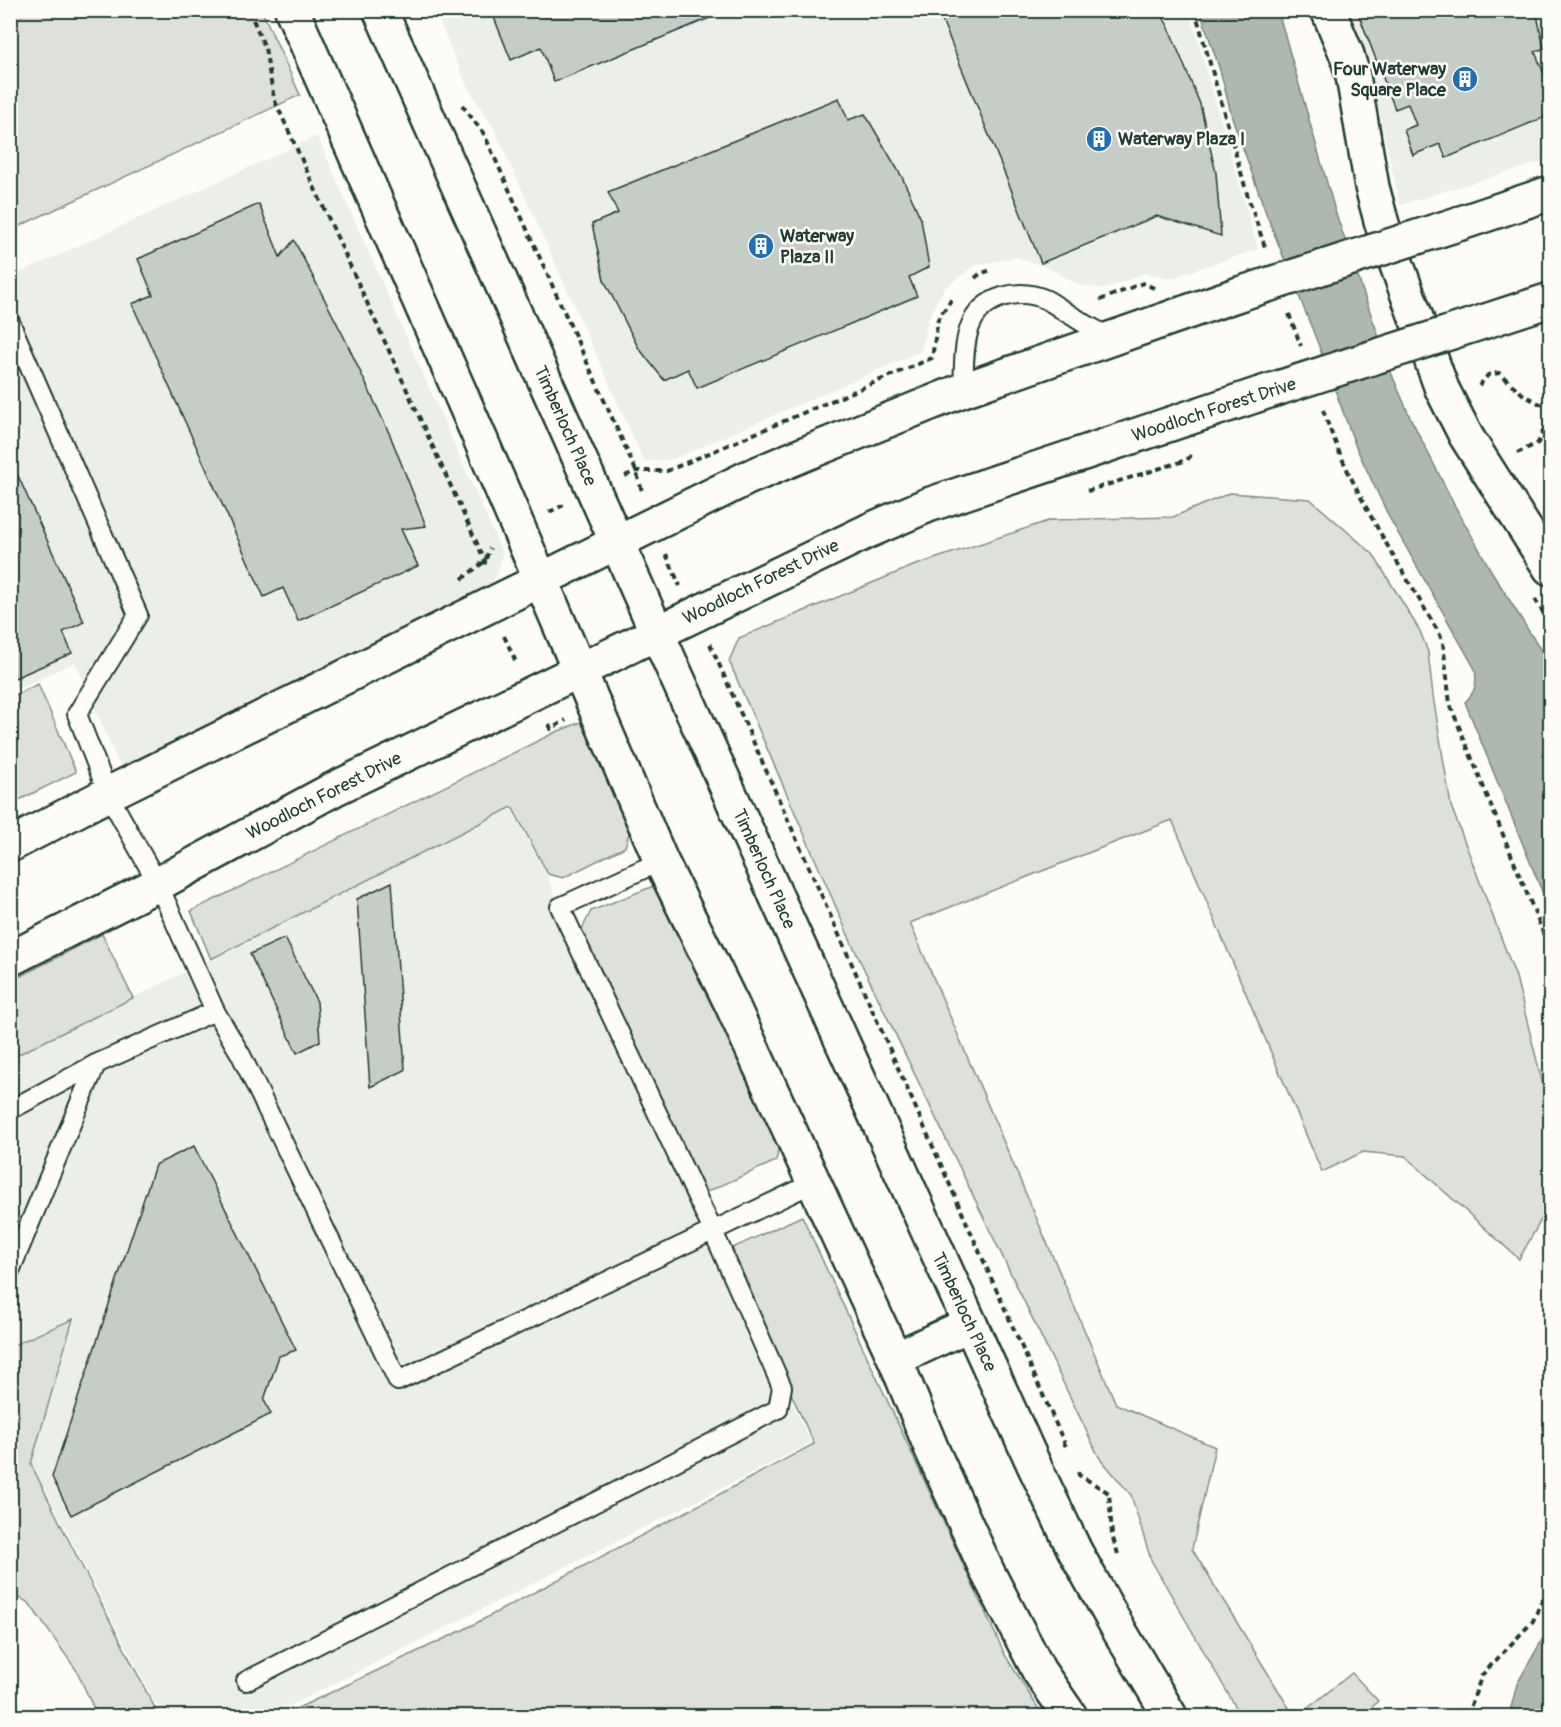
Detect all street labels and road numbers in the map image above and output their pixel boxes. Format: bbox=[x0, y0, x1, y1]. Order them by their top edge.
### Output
street label: Timberloch Place bbox=[528, 362, 602, 490]
street label: Woodloch Forest Drive bbox=[1129, 373, 1299, 447]
street label: Woodloch Forest Drive bbox=[679, 534, 843, 630]
street label: Woodloch Forest Drive bbox=[243, 747, 406, 845]
street label: Timberloch Place bbox=[727, 805, 801, 933]
street label: Timberloch Place bbox=[926, 1249, 1002, 1375]

